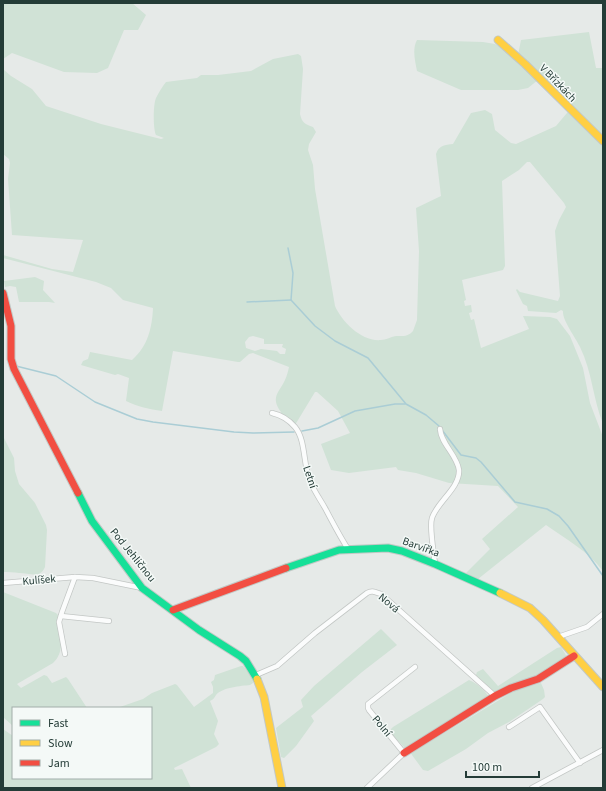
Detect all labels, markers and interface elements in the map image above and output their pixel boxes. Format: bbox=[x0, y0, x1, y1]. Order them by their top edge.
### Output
street label: V Břízkách bbox=[536, 61, 580, 105]
street label: Letní bbox=[299, 464, 321, 491]
street label: Pod Jehličnou bbox=[107, 525, 159, 585]
street label: Barvířka bbox=[400, 533, 442, 561]
street label: Kulíšek bbox=[22, 571, 57, 589]
street label: Nová bbox=[375, 590, 403, 616]
legend bbox=[12, 707, 152, 779]
street label: Polní bbox=[369, 712, 395, 740]
text: Fast bbox=[48, 715, 68, 732]
text: Slow bbox=[48, 735, 73, 752]
scale bar bbox=[466, 753, 539, 779]
text: Jam bbox=[48, 755, 70, 772]
text: 100 m bbox=[472, 759, 502, 776]

